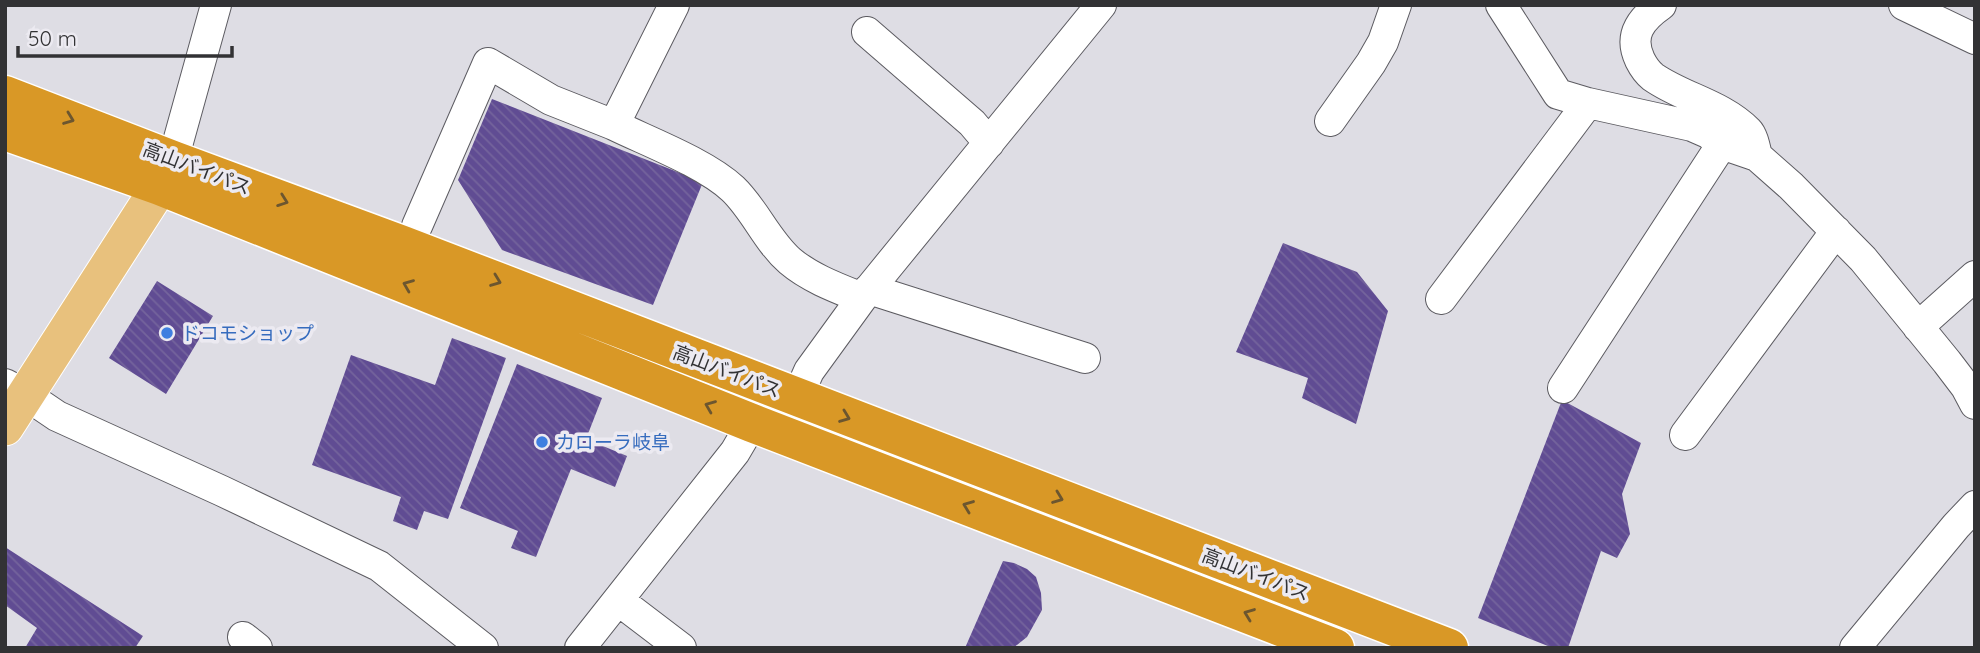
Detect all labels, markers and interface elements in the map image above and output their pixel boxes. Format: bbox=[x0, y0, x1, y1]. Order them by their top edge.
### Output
scale bar bbox=[18, 14, 231, 58]
text: 50 m bbox=[28, 25, 77, 51]
one-way arrow bbox=[62, 111, 74, 125]
street label: 高山バイパス bbox=[140, 136, 254, 200]
one-way arrow bbox=[277, 192, 289, 206]
one-way arrow bbox=[489, 273, 501, 287]
one-way arrow bbox=[402, 280, 414, 294]
place label: ドコモショップ bbox=[181, 321, 314, 345]
marker: ドコモショップ bbox=[159, 325, 175, 341]
street label: 高山バイパス bbox=[670, 339, 784, 403]
one-way arrow bbox=[705, 401, 717, 415]
one-way arrow bbox=[839, 408, 851, 422]
place label: カローラ岐阜 bbox=[556, 430, 670, 454]
marker: カローラ岐阜 bbox=[534, 434, 550, 450]
one-way arrow bbox=[1051, 490, 1063, 504]
one-way arrow bbox=[962, 500, 974, 514]
street label: 高山バイパス bbox=[1199, 542, 1313, 606]
one-way arrow bbox=[1243, 609, 1255, 623]

